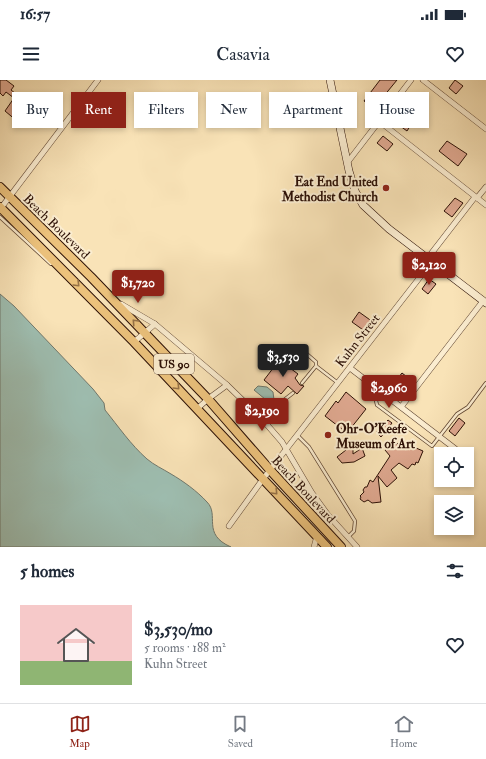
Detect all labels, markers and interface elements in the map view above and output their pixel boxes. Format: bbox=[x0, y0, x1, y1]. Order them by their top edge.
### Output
text: 16:57 bbox=[20, 5, 50, 24]
icon: menu bbox=[20, 43, 42, 65]
text: Casavia bbox=[216, 43, 270, 66]
icon: heart bbox=[444, 43, 466, 65]
chip: Buy bbox=[12, 92, 63, 128]
chip: Rent bbox=[71, 92, 126, 128]
chip: Filters bbox=[134, 92, 198, 128]
chip: New bbox=[206, 92, 261, 128]
chip: Apartment bbox=[269, 92, 357, 128]
chip: House bbox=[365, 92, 429, 128]
place label: Eat End United Methodist Church bbox=[281, 174, 379, 205]
marker: Eat End United Methodist Church bbox=[381, 183, 391, 193]
street label: Beach Boulevard bbox=[20, 191, 93, 263]
pin: $2,120 bbox=[396, 252, 462, 286]
text: $2,120 bbox=[412, 257, 446, 273]
pin: $1,720 bbox=[105, 270, 171, 304]
text: $1,720 bbox=[121, 275, 155, 291]
one-way arrow bbox=[72, 279, 80, 287]
street label: Kuhn Street bbox=[332, 311, 384, 370]
one-way arrow bbox=[133, 320, 140, 327]
pin: $3,530 bbox=[250, 344, 316, 378]
text: $3,530 bbox=[267, 349, 299, 365]
road number: US 90 bbox=[154, 354, 194, 374]
pin: $2,960 bbox=[356, 375, 422, 409]
text: $2,960 bbox=[371, 380, 407, 396]
one-way arrow bbox=[172, 382, 180, 390]
pin: $2,190 bbox=[229, 398, 295, 432]
text: $2,190 bbox=[245, 403, 279, 419]
place label: Ohr-O’Keefe Museum of Art bbox=[335, 421, 416, 452]
marker: Ohr-O’Keefe Museum of Art bbox=[323, 430, 333, 440]
map controls bbox=[434, 447, 474, 535]
button: locate bbox=[434, 447, 474, 487]
street label: Beach Boulevard bbox=[268, 453, 339, 527]
one-way arrow bbox=[271, 487, 278, 495]
button: layers bbox=[434, 495, 474, 535]
icon: filters bbox=[444, 560, 466, 582]
text: 5 homes bbox=[20, 561, 74, 582]
text: $3,530/mo bbox=[144, 619, 212, 640]
icon: home bbox=[52, 621, 100, 669]
icon: heart bbox=[444, 634, 466, 656]
text: 5 rooms · 188 m² bbox=[144, 640, 226, 656]
text: Kuhn Street bbox=[144, 656, 207, 672]
tab: Map bbox=[69, 713, 91, 750]
tab: Saved bbox=[228, 713, 253, 750]
tab: Home bbox=[390, 713, 417, 750]

